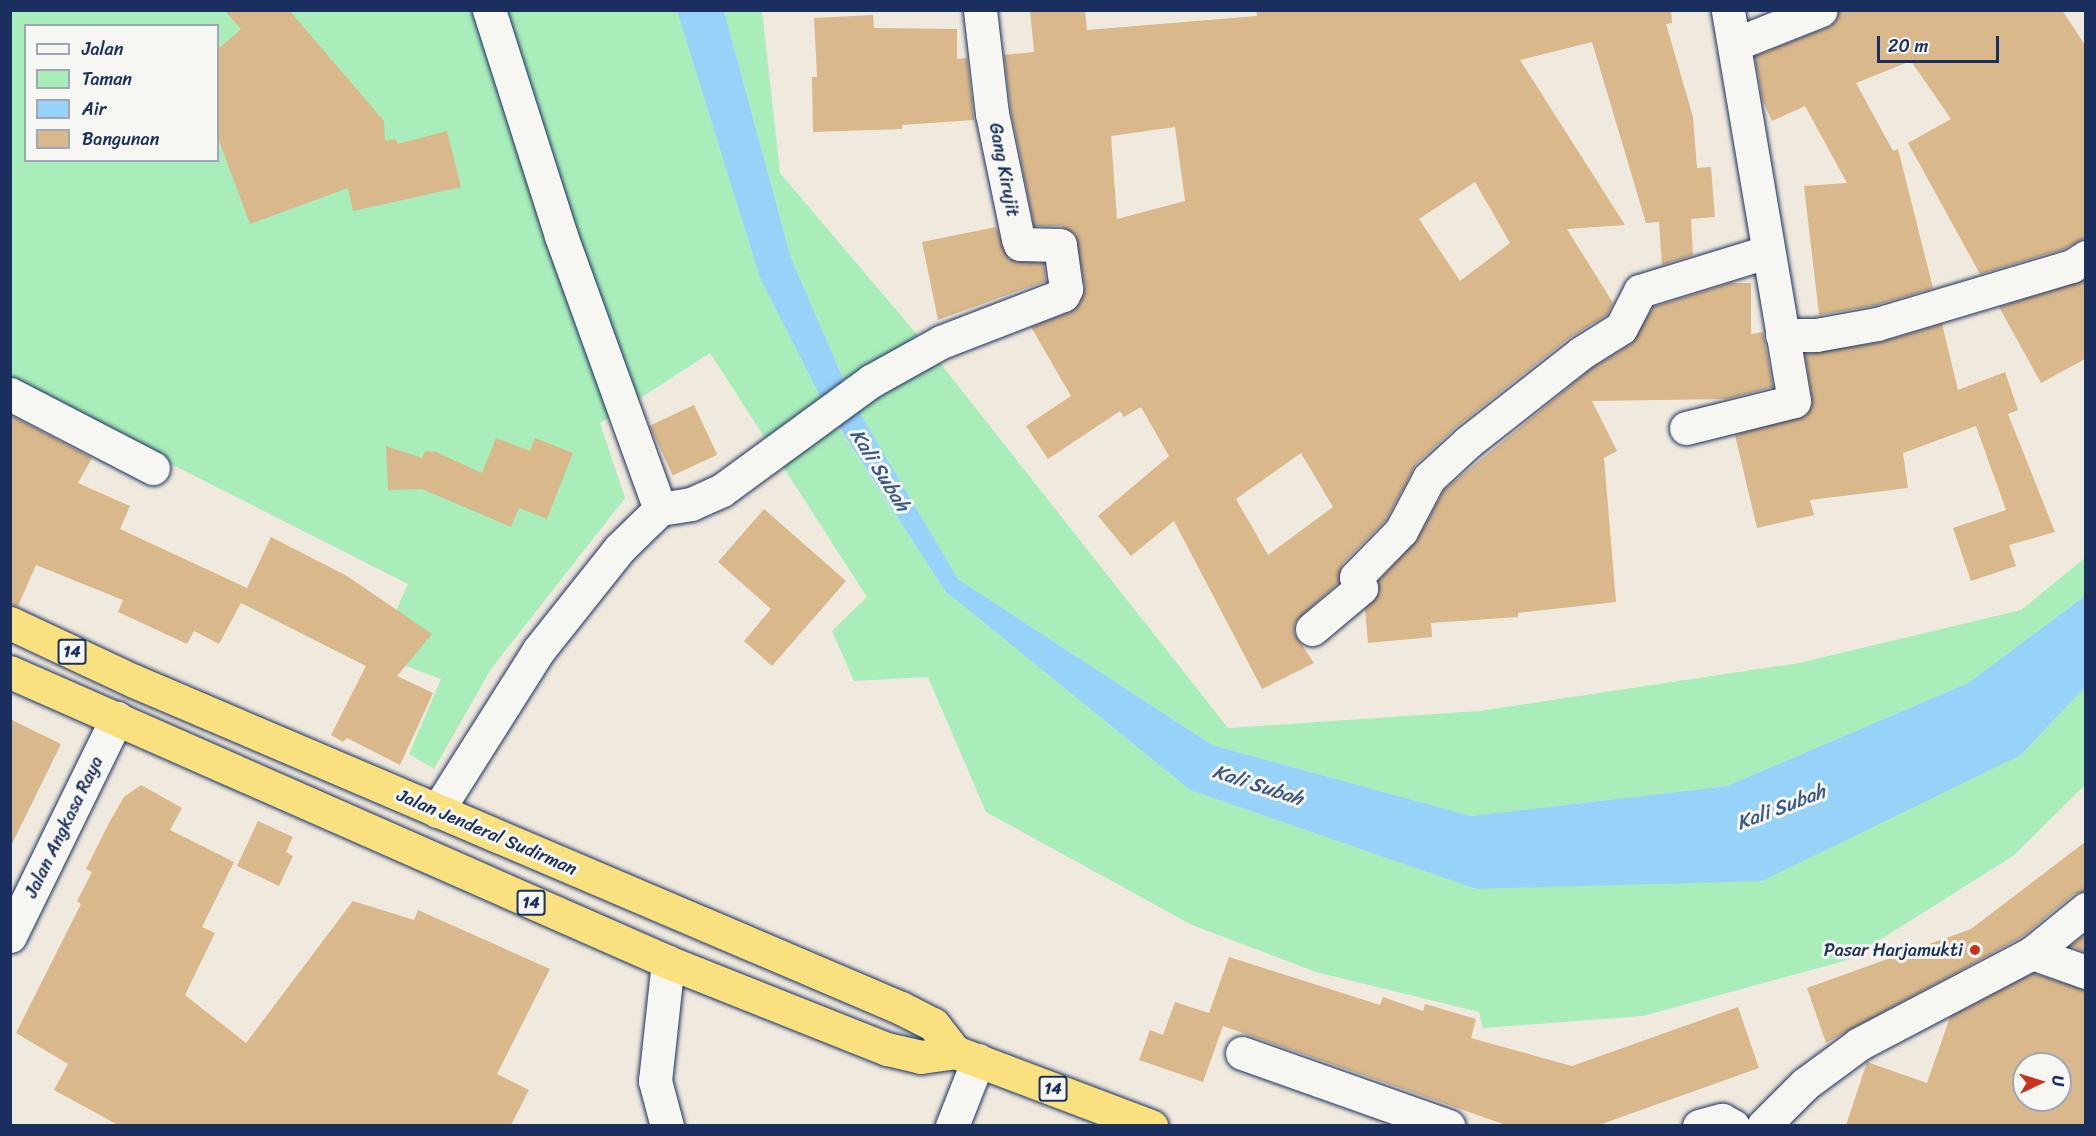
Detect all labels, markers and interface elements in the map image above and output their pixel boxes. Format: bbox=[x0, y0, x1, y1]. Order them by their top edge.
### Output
legend bbox=[24, 24, 219, 162]
scale bar bbox=[1880, 24, 2002, 62]
text: 20 m bbox=[1888, 30, 1928, 62]
text: Jalan bbox=[82, 33, 123, 65]
text: Taman bbox=[82, 63, 132, 95]
text: Air bbox=[82, 93, 106, 125]
street label: Gang Kirujit bbox=[984, 121, 1024, 219]
text: Bangunan bbox=[82, 123, 159, 155]
water label: Kali Subah bbox=[845, 424, 915, 516]
road number: 14 bbox=[57, 639, 87, 665]
street label: Jalan Angkasa Raya bbox=[20, 752, 108, 902]
water label: Kali Subah bbox=[1210, 759, 1306, 811]
water label: Kali Subah bbox=[1733, 779, 1829, 835]
street label: Jalan Jenderal Sudirman bbox=[394, 784, 580, 880]
road number: 14 bbox=[516, 890, 546, 916]
place label: Pasar Harjamukti bbox=[1824, 939, 1963, 961]
marker: Pasar Harjamukti bbox=[1968, 943, 1982, 957]
north arrow bbox=[2012, 1052, 2072, 1112]
text: U bbox=[2044, 1075, 2073, 1087]
road number: 14 bbox=[1038, 1076, 1068, 1102]

